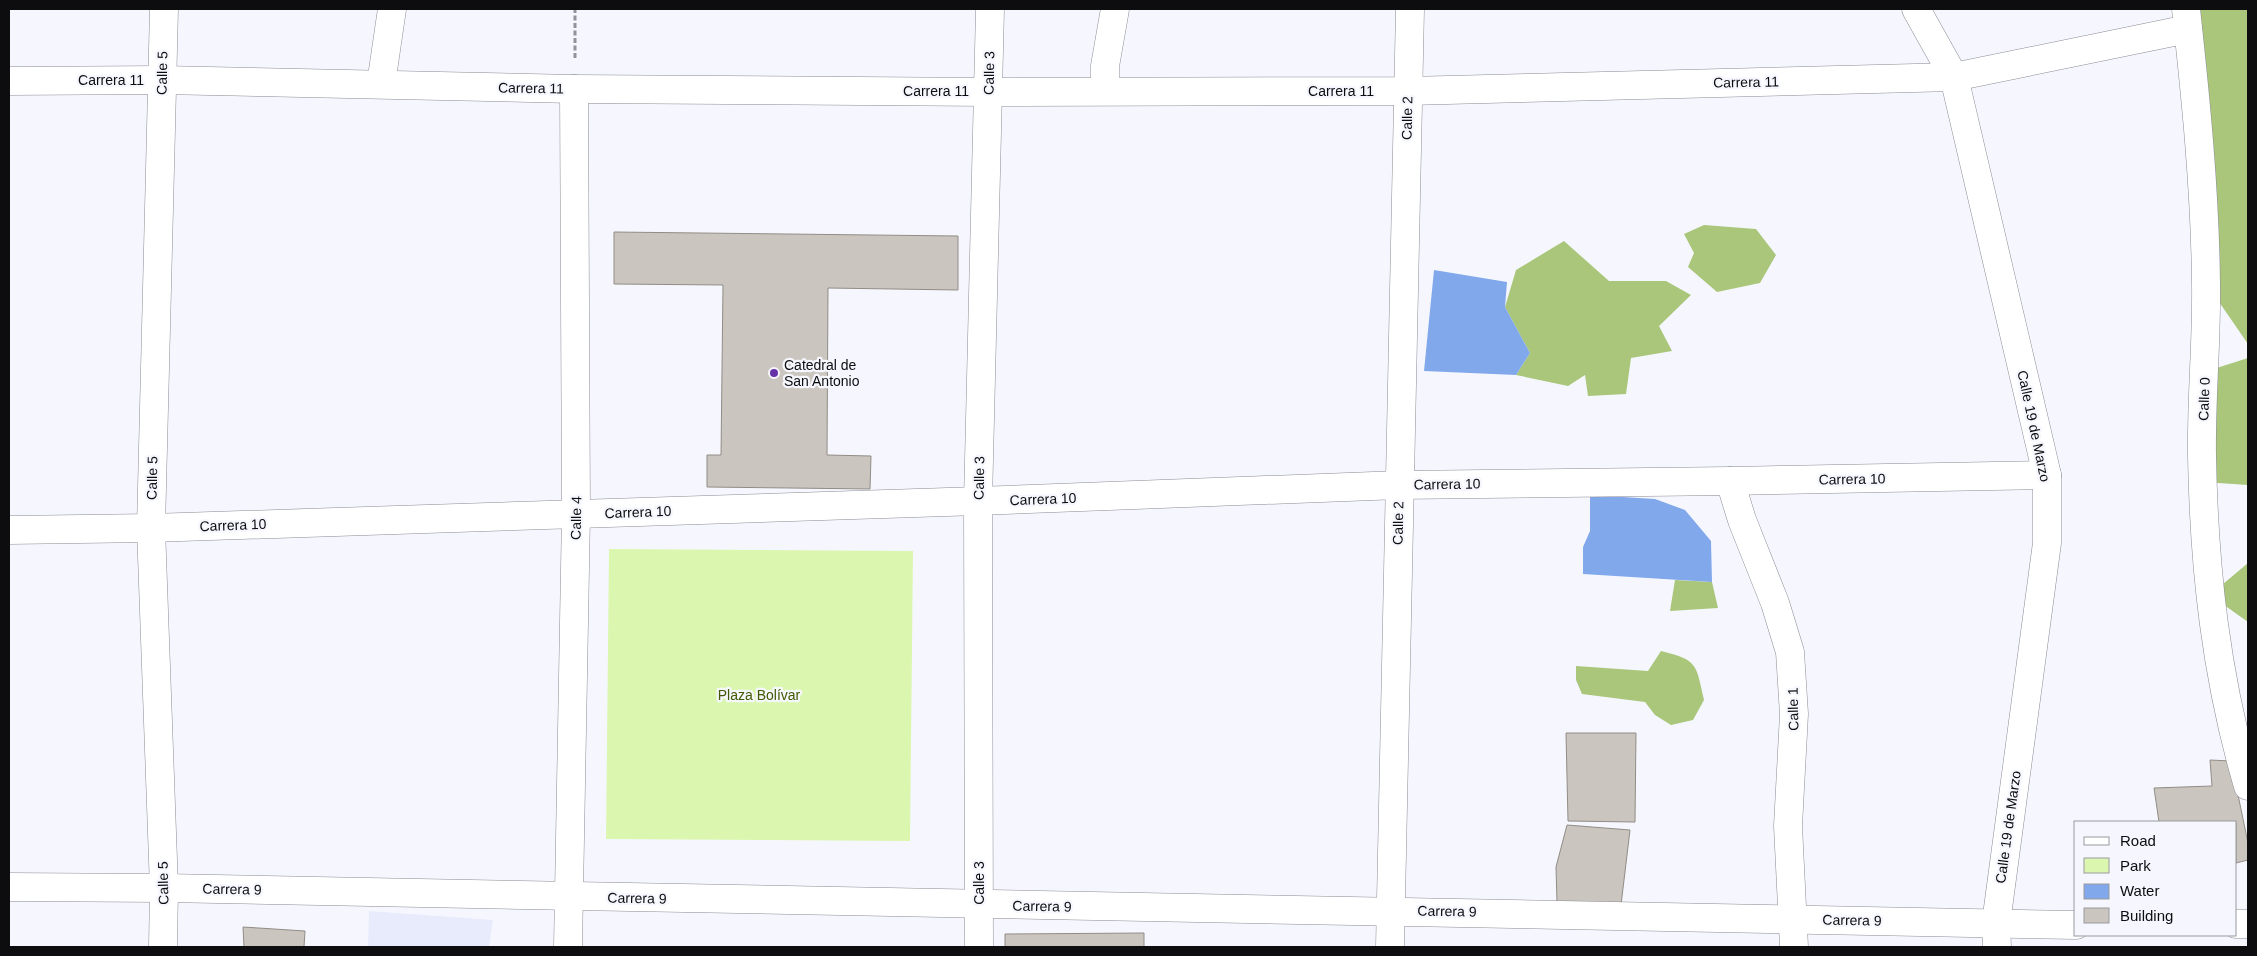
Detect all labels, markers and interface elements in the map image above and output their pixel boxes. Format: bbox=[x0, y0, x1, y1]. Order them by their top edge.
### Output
street label: Calle 5 bbox=[154, 51, 170, 95]
street label: Calle 3 bbox=[981, 51, 997, 95]
street label: Carrera 11 bbox=[78, 72, 144, 88]
street label: Carrera 11 bbox=[1713, 73, 1779, 91]
street label: Carrera 11 bbox=[498, 79, 564, 97]
street label: Carrera 11 bbox=[903, 83, 969, 99]
street label: Carrera 11 bbox=[1308, 83, 1374, 99]
street label: Calle 2 bbox=[1399, 96, 1415, 140]
place label: Catedral de San Antonio bbox=[784, 357, 860, 389]
marker: Catedral de San Antonio bbox=[768, 367, 780, 379]
street label: Calle 19 de Marzo bbox=[2014, 369, 2054, 483]
street label: Calle 0 bbox=[2195, 377, 2213, 421]
street label: Calle 5 bbox=[144, 456, 160, 500]
street label: Calle 3 bbox=[971, 456, 987, 500]
street label: Carrera 10 bbox=[1818, 470, 1886, 488]
street label: Carrera 10 bbox=[1413, 475, 1481, 493]
street label: Carrera 10 bbox=[1009, 490, 1077, 508]
street label: Calle 4 bbox=[568, 496, 584, 540]
street label: Calle 2 bbox=[1390, 501, 1406, 545]
street label: Carrera 10 bbox=[604, 503, 672, 521]
street label: Carrera 10 bbox=[199, 516, 267, 534]
park label: Plaza Bolívar bbox=[718, 687, 801, 703]
street label: Calle 1 bbox=[1785, 687, 1801, 731]
street label: Calle 19 de Marzo bbox=[1992, 769, 2024, 884]
legend bbox=[2074, 821, 2237, 936]
text: Road bbox=[2120, 832, 2156, 849]
text: Park bbox=[2120, 857, 2151, 874]
street label: Calle 5 bbox=[155, 861, 171, 905]
street label: Calle 3 bbox=[971, 861, 987, 905]
street label: Carrera 9 bbox=[202, 880, 262, 898]
text: Water bbox=[2120, 882, 2159, 899]
street label: Carrera 9 bbox=[607, 889, 667, 907]
street label: Carrera 9 bbox=[1012, 897, 1072, 915]
street label: Carrera 9 bbox=[1417, 902, 1477, 920]
text: Building bbox=[2120, 907, 2173, 924]
street label: Carrera 9 bbox=[1822, 911, 1882, 929]

